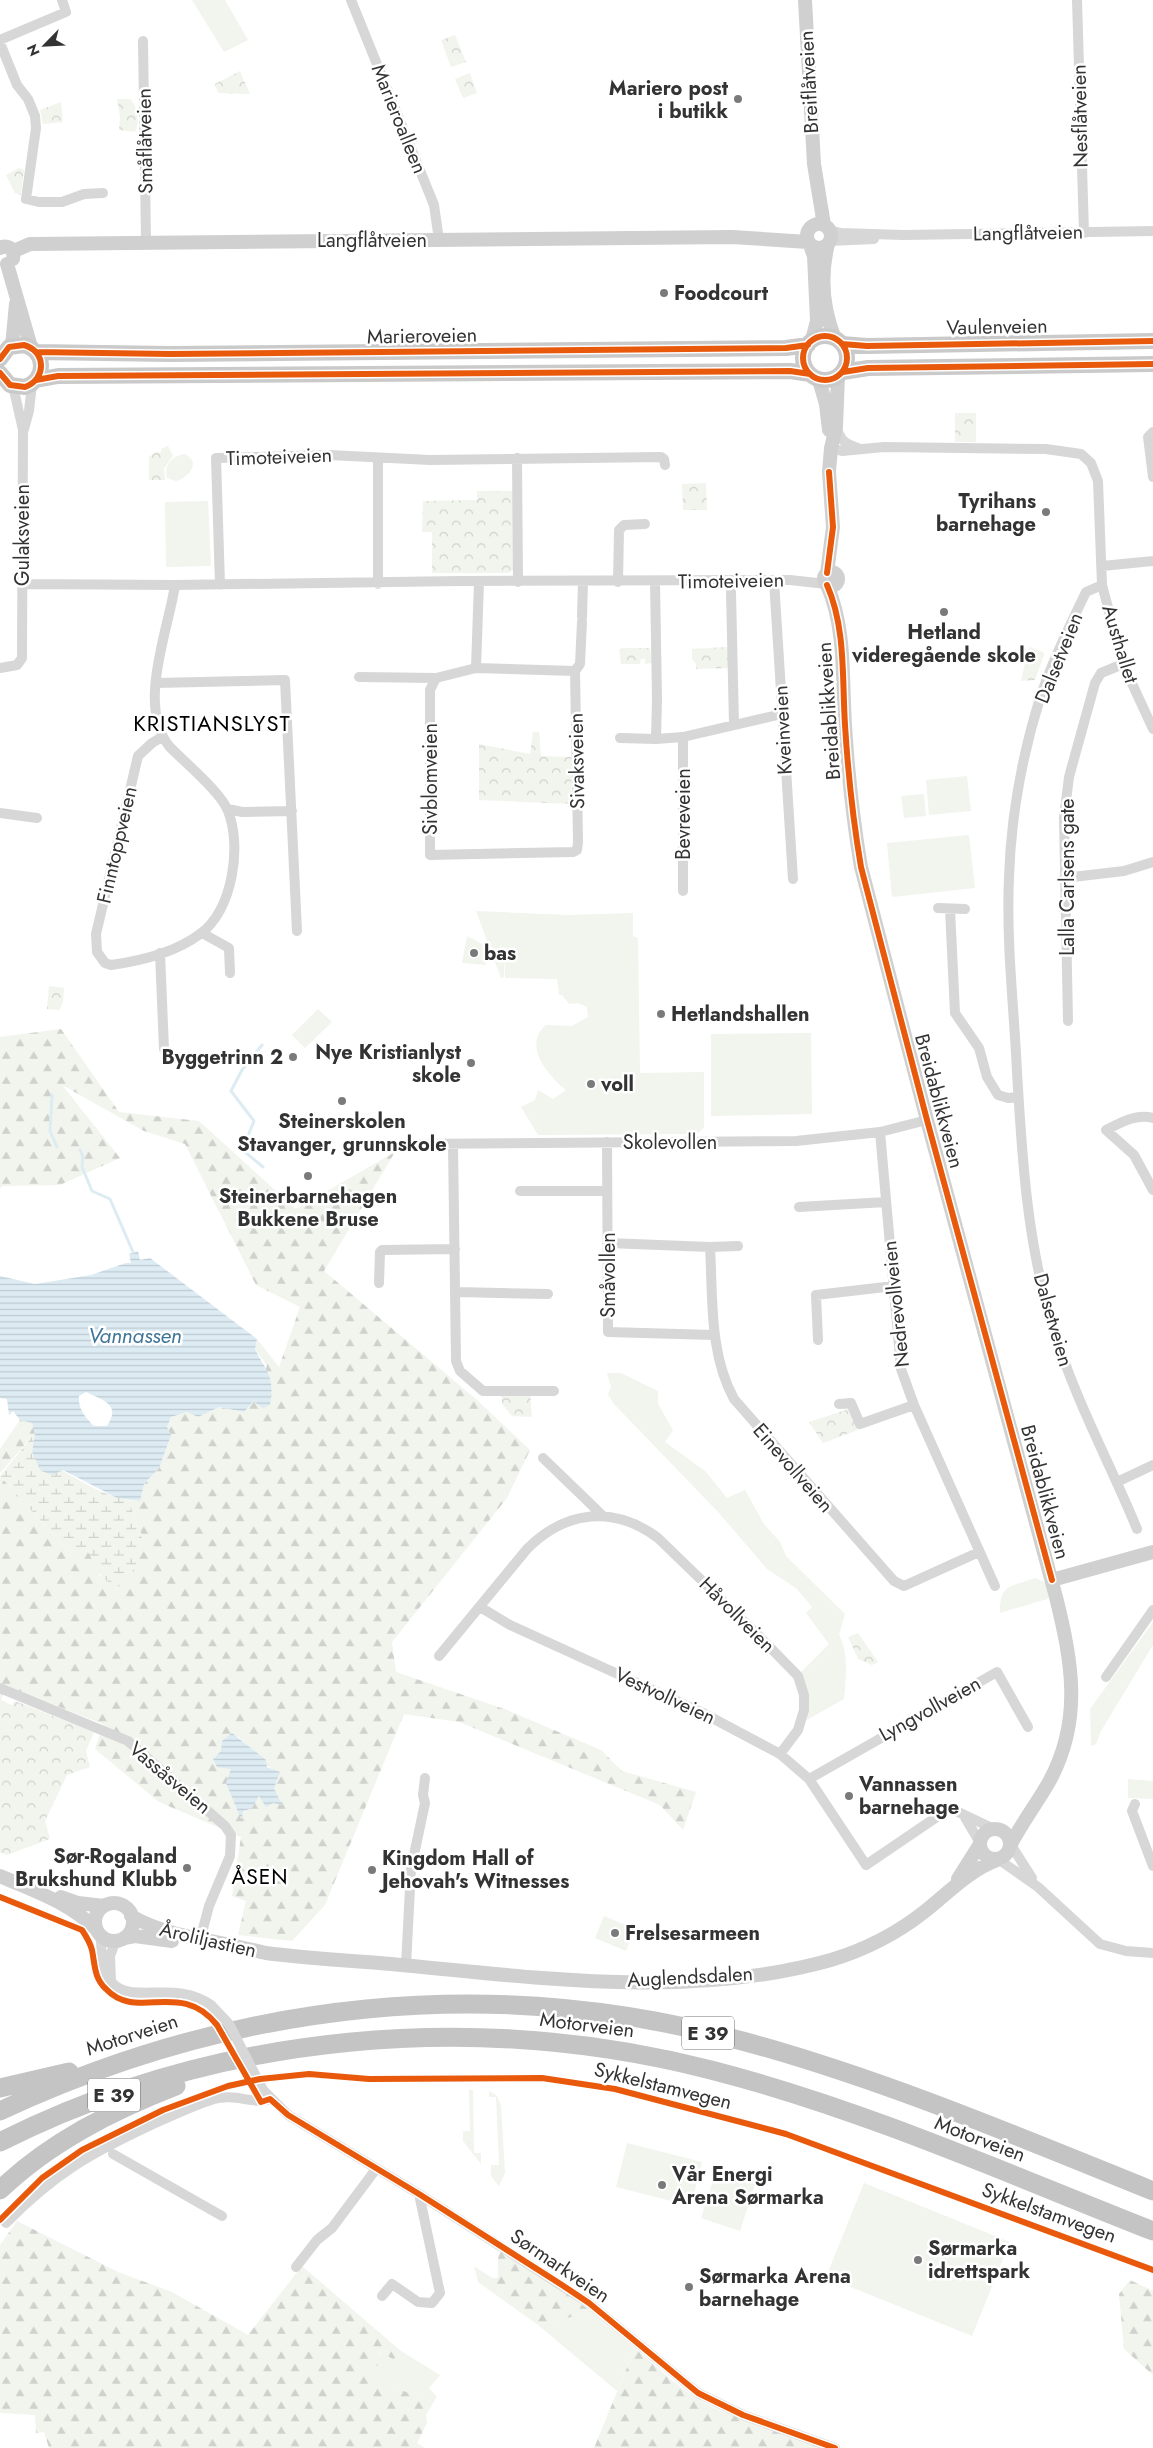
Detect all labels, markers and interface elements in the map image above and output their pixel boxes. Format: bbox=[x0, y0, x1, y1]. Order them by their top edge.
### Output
north arrow bbox=[20, 20, 70, 70]
street label: Breiflåtveien bbox=[792, 30, 826, 134]
text: N bbox=[22, 41, 45, 59]
street label: Marieroalleen bbox=[364, 60, 434, 178]
street label: Nesflåtveien bbox=[1065, 64, 1095, 168]
place label: Mariero post i butikk bbox=[609, 74, 729, 126]
street label: Småflåtveien bbox=[130, 88, 160, 194]
marker: Mariero post i butikk bbox=[732, 93, 744, 105]
street label: Langflåtveien bbox=[973, 218, 1083, 248]
street label: Langflåtveien bbox=[317, 226, 427, 255]
place label: Foodcourt bbox=[674, 279, 769, 308]
marker: Foodcourt bbox=[658, 287, 670, 299]
street label: Vaulenveien bbox=[946, 312, 1048, 342]
street label: Marieroveien bbox=[367, 321, 477, 351]
street label: Timoteiveien bbox=[225, 441, 333, 473]
street label: Gulaksveien bbox=[8, 484, 37, 586]
place label: Tyrihans barnehage bbox=[936, 487, 1036, 539]
marker: Tyrihans barnehage bbox=[1040, 506, 1052, 518]
street label: Timoteiveien bbox=[678, 566, 784, 596]
street label: Austhallet bbox=[1094, 601, 1146, 687]
marker: Hetland videregående skole bbox=[938, 606, 950, 618]
street label: Dalsetveien bbox=[1028, 608, 1090, 708]
place label: Hetland videregående skole bbox=[851, 618, 1036, 670]
street label: Breidablikkveien bbox=[810, 641, 848, 781]
street label: Kveinveien bbox=[766, 685, 800, 775]
district label: KRISTIANSLYST bbox=[133, 707, 291, 739]
street label: Sivaksveien bbox=[562, 713, 592, 809]
street label: Sivblomveien bbox=[416, 723, 445, 835]
street label: Bevreveien bbox=[669, 768, 698, 860]
street label: Finntoppveien bbox=[89, 784, 145, 906]
street label: Lalla Carlsens gate bbox=[1053, 798, 1082, 956]
place label: bas bbox=[484, 939, 516, 968]
marker: bas bbox=[468, 947, 480, 959]
place label: Hetlandshallen bbox=[671, 1000, 810, 1029]
marker: Hetlandshallen bbox=[655, 1008, 667, 1020]
street label: Breidablikkveien bbox=[907, 1031, 971, 1171]
place label: Nye Kristianlyst skole bbox=[315, 1038, 462, 1090]
place label: Byggetrinn 2 bbox=[162, 1043, 283, 1072]
marker: Byggetrinn 2 bbox=[287, 1051, 299, 1063]
marker: Nye Kristianlyst skole bbox=[465, 1057, 477, 1069]
place label: voll bbox=[600, 1070, 634, 1099]
marker: voll bbox=[585, 1078, 597, 1090]
marker: Steinerskolen Stavanger, grunnskole bbox=[336, 1095, 348, 1107]
place label: Steinerskolen Stavanger, grunnskole bbox=[237, 1107, 447, 1159]
street label: Skolevollen bbox=[623, 1128, 717, 1157]
marker: Steinerbarnehagen Bukkene Bruse bbox=[302, 1170, 314, 1182]
place label: Steinerbarnehagen Bukkene Bruse bbox=[219, 1182, 397, 1234]
street label: Småvollen bbox=[594, 1232, 623, 1318]
street label: Nedrevollveien bbox=[875, 1239, 917, 1369]
street label: Dalsetveien bbox=[1026, 1270, 1080, 1370]
water label: Vannassen bbox=[88, 1321, 182, 1351]
street label: Einevollveien bbox=[746, 1417, 840, 1519]
street label: Breidablikkveien bbox=[1013, 1422, 1077, 1562]
street label: Håvollveien bbox=[692, 1570, 782, 1660]
street label: Vestvollveien bbox=[610, 1660, 720, 1732]
street label: Lyngvollveien bbox=[874, 1669, 986, 1749]
street label: Vassåsveien bbox=[123, 1735, 217, 1821]
place label: Vannassen barnehage bbox=[858, 1770, 959, 1822]
marker: Vannassen barnehage bbox=[843, 1790, 855, 1802]
place label: Sør-Rogaland Brukshund Klubb bbox=[15, 1842, 177, 1894]
place label: Kingdom Hall of Jehovah's Witnesses bbox=[378, 1844, 569, 1896]
marker: Sør-Rogaland Brukshund Klubb bbox=[181, 1862, 193, 1874]
district label: ÅSEN bbox=[231, 1862, 289, 1892]
marker: Kingdom Hall of Jehovah's Witnesses bbox=[366, 1864, 378, 1876]
street label: Åroliljastien bbox=[157, 1915, 259, 1965]
place label: Frelsesarmeen bbox=[625, 1919, 760, 1948]
marker: Frelsesarmeen bbox=[609, 1927, 621, 1939]
street label: Auglendsdalen bbox=[626, 1959, 754, 1995]
street label: Motorveien bbox=[538, 2005, 636, 2045]
street label: Motorveien bbox=[82, 2007, 182, 2063]
road number: E 39 bbox=[682, 2016, 734, 2050]
street label: Sykkelstamvegen bbox=[591, 2055, 735, 2117]
road number: E 39 bbox=[88, 2078, 140, 2112]
street label: Motorveien bbox=[930, 2108, 1030, 2170]
place label: Vår Energi Arena Sørmarka bbox=[671, 2160, 824, 2212]
street label: Sykkelstamvegen bbox=[978, 2175, 1120, 2251]
marker: Vår Energi Arena Sørmarka bbox=[656, 2179, 668, 2191]
street label: Sørmarkveien bbox=[504, 2222, 616, 2310]
place label: Sørmarka idrettspark bbox=[928, 2234, 1030, 2286]
marker: Sørmarka idrettspark bbox=[912, 2254, 924, 2266]
place label: Sørmarka Arena barnehage bbox=[699, 2262, 851, 2314]
marker: Sørmarka Arena barnehage bbox=[683, 2281, 695, 2293]

